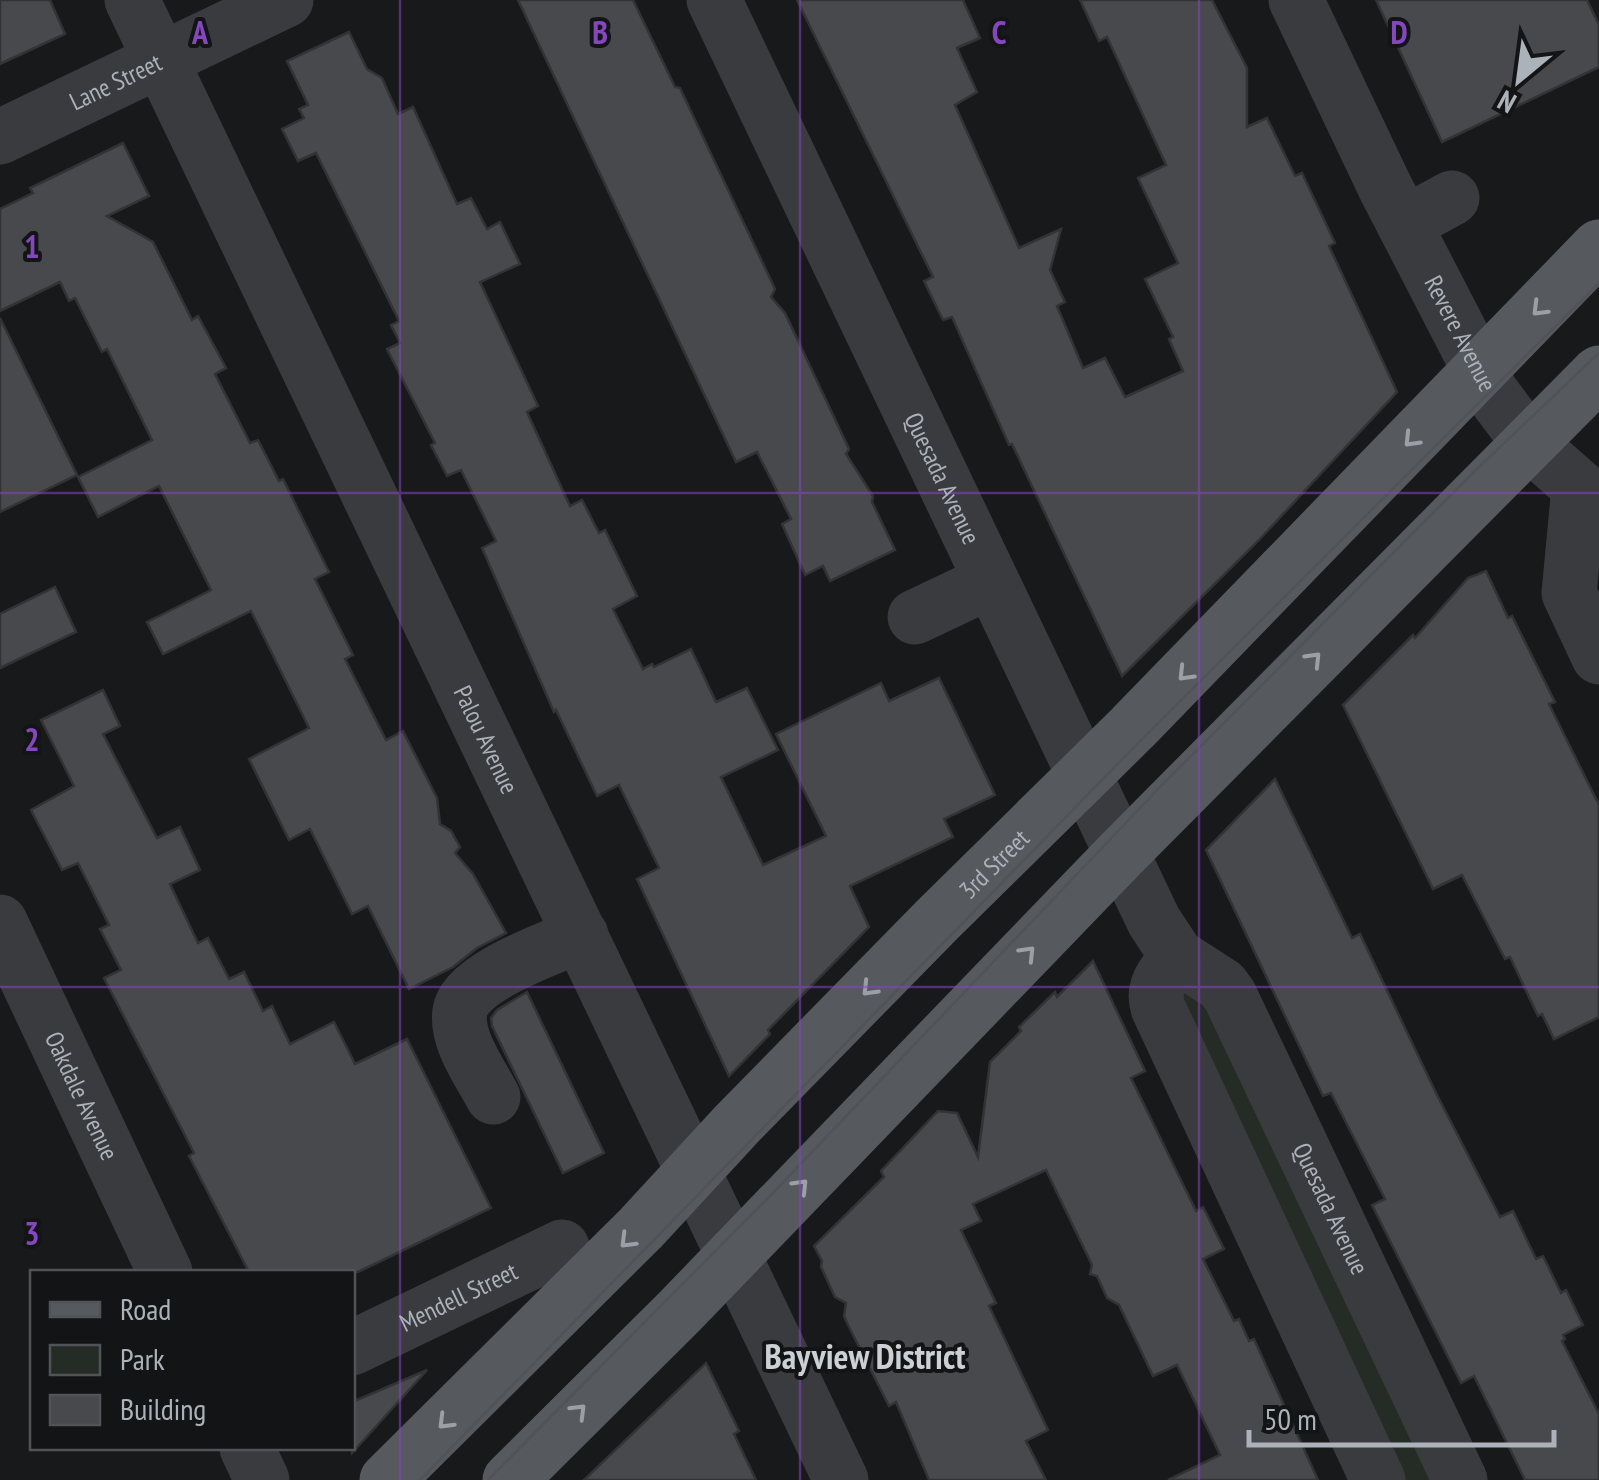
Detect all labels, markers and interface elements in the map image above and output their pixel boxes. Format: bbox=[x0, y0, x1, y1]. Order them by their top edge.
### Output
text: A bbox=[191, 11, 209, 53]
text: B bbox=[592, 11, 608, 53]
text: C bbox=[992, 11, 1007, 53]
text: D bbox=[1390, 11, 1408, 53]
north arrow bbox=[1469, 30, 1569, 130]
street label: Lane Street bbox=[64, 46, 167, 117]
text: N bbox=[1491, 82, 1522, 122]
text: 1 bbox=[24, 225, 40, 267]
street label: Revere Avenue bbox=[1418, 270, 1504, 397]
one-way arrow bbox=[1533, 297, 1551, 315]
street label: Quesada Avenue bbox=[897, 407, 988, 549]
one-way arrow bbox=[1405, 429, 1423, 447]
one-way arrow bbox=[1302, 653, 1320, 671]
one-way arrow bbox=[1178, 662, 1196, 680]
street label: Palou Avenue bbox=[447, 680, 526, 799]
text: 2 bbox=[24, 718, 40, 760]
street label: 3rd Street bbox=[952, 822, 1036, 905]
one-way arrow bbox=[1016, 946, 1034, 964]
one-way arrow bbox=[863, 978, 881, 996]
street label: Oakdale Avenue bbox=[38, 1026, 126, 1165]
street label: Quesada Avenue bbox=[1286, 1137, 1376, 1280]
one-way arrow bbox=[790, 1179, 808, 1197]
text: 3 bbox=[24, 1212, 40, 1254]
one-way arrow bbox=[620, 1230, 638, 1248]
street label: Mendell Street bbox=[394, 1255, 523, 1339]
legend bbox=[30, 1270, 355, 1450]
text: Road bbox=[120, 1289, 171, 1328]
district label: Bayview District bbox=[765, 1333, 965, 1379]
text: Park bbox=[120, 1339, 165, 1378]
scale bar bbox=[1249, 1385, 1554, 1447]
text: Building bbox=[120, 1389, 206, 1428]
text: 50 m bbox=[1264, 1399, 1317, 1438]
one-way arrow bbox=[568, 1405, 586, 1423]
one-way arrow bbox=[439, 1410, 457, 1428]

